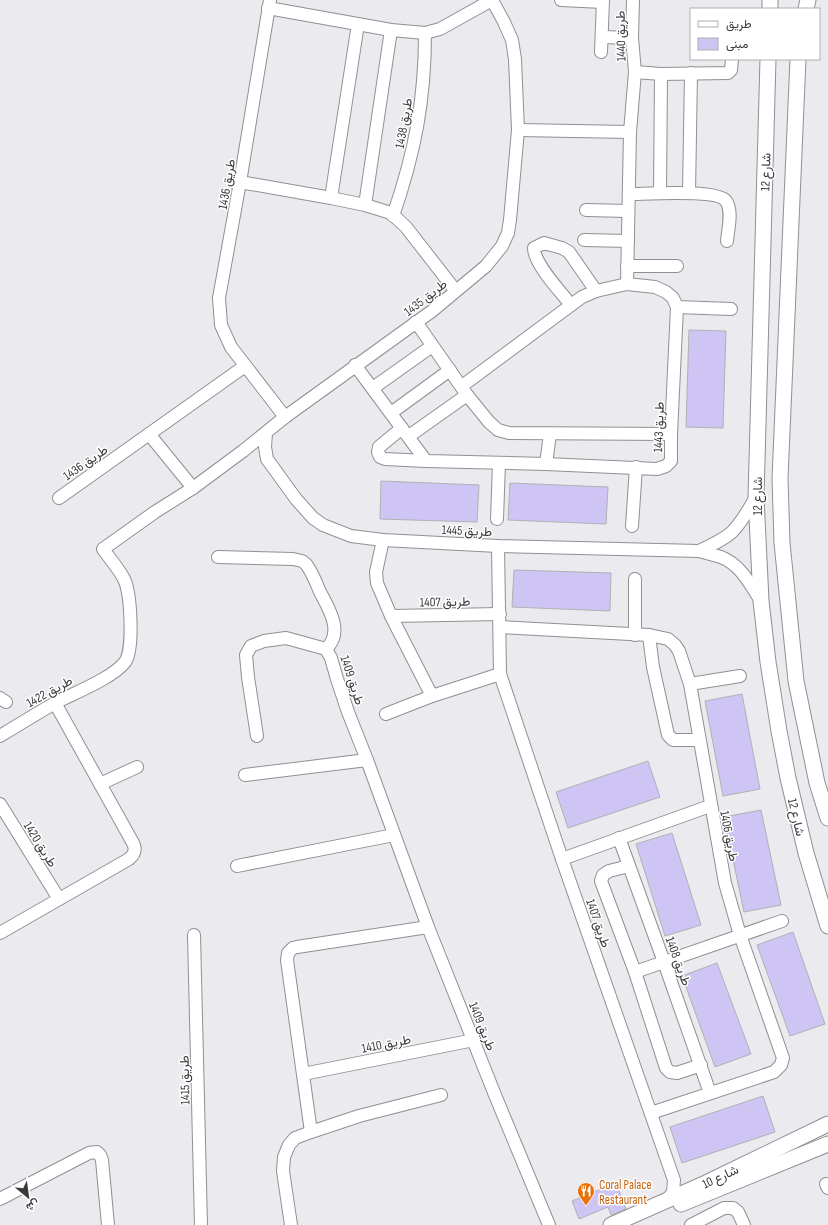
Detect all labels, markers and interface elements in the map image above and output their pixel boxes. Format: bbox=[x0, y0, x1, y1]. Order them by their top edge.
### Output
legend bbox=[690, 8, 820, 60]
street label: طريق 1440 bbox=[613, 10, 629, 62]
text: طريق bbox=[726, 17, 752, 32]
text: مبنى bbox=[726, 37, 748, 52]
street label: طريق 1438 bbox=[392, 97, 416, 150]
street label: شارع 12 bbox=[757, 153, 776, 191]
street label: طريق 1436 bbox=[215, 158, 239, 211]
street label: طريق 1435 bbox=[401, 276, 450, 320]
street label: طريق 1443 bbox=[650, 401, 668, 453]
street label: طريق 1436 bbox=[60, 442, 111, 484]
street label: شارع 12 bbox=[750, 477, 767, 515]
street label: طريق 1445 bbox=[441, 522, 493, 540]
street label: طريق 1407 bbox=[420, 594, 470, 610]
street label: طريق 1409 bbox=[337, 653, 368, 707]
street label: طريق 1422 bbox=[24, 673, 75, 711]
street label: شارع 12 bbox=[783, 797, 808, 838]
street label: طريق 1406 bbox=[716, 810, 742, 863]
street label: طريق 1420 bbox=[20, 819, 60, 870]
street label: طريق 1407 bbox=[582, 897, 614, 950]
street label: طريق 1408 bbox=[662, 935, 694, 988]
street label: طريق 1409 bbox=[465, 1000, 499, 1053]
street label: طريق 1410 bbox=[360, 1031, 412, 1057]
street label: طريق 1415 bbox=[177, 1055, 193, 1105]
street label: شارع 10 bbox=[700, 1162, 742, 1193]
north arrow bbox=[8, 1177, 48, 1217]
place label: Coral Palace Restaurant bbox=[599, 1177, 652, 1208]
restaurant icon: Coral Palace Restaurant bbox=[576, 1181, 596, 1206]
text: ش bbox=[24, 1196, 42, 1214]

